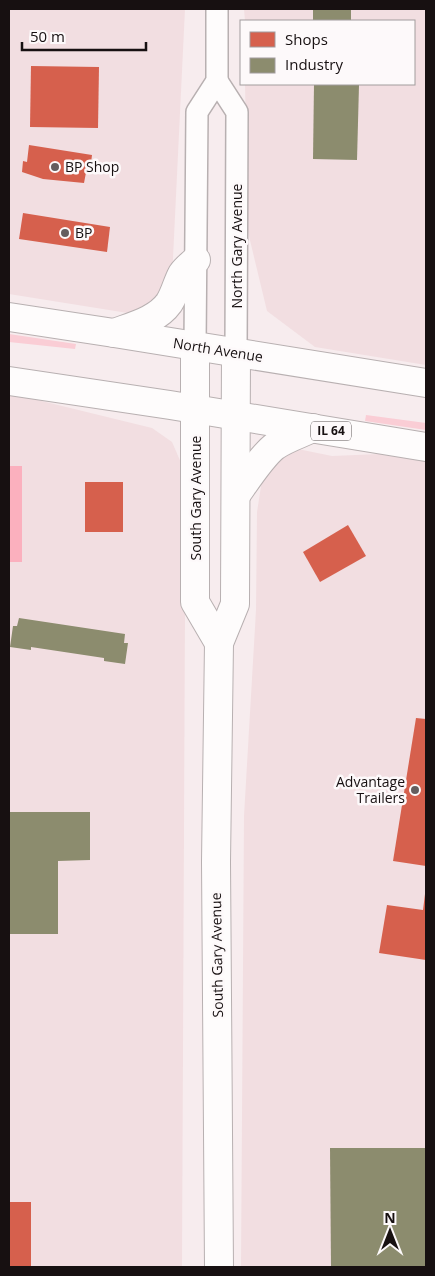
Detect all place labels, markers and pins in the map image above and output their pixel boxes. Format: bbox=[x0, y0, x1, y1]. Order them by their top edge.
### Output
place label: BP Shop bbox=[65, 157, 119, 176]
marker: BP Shop bbox=[49, 161, 61, 173]
place label: BP bbox=[75, 223, 92, 242]
marker: BP bbox=[59, 227, 71, 239]
place label: Advantage Trailers bbox=[336, 772, 405, 807]
marker: Advantage Trailers bbox=[409, 784, 421, 796]

